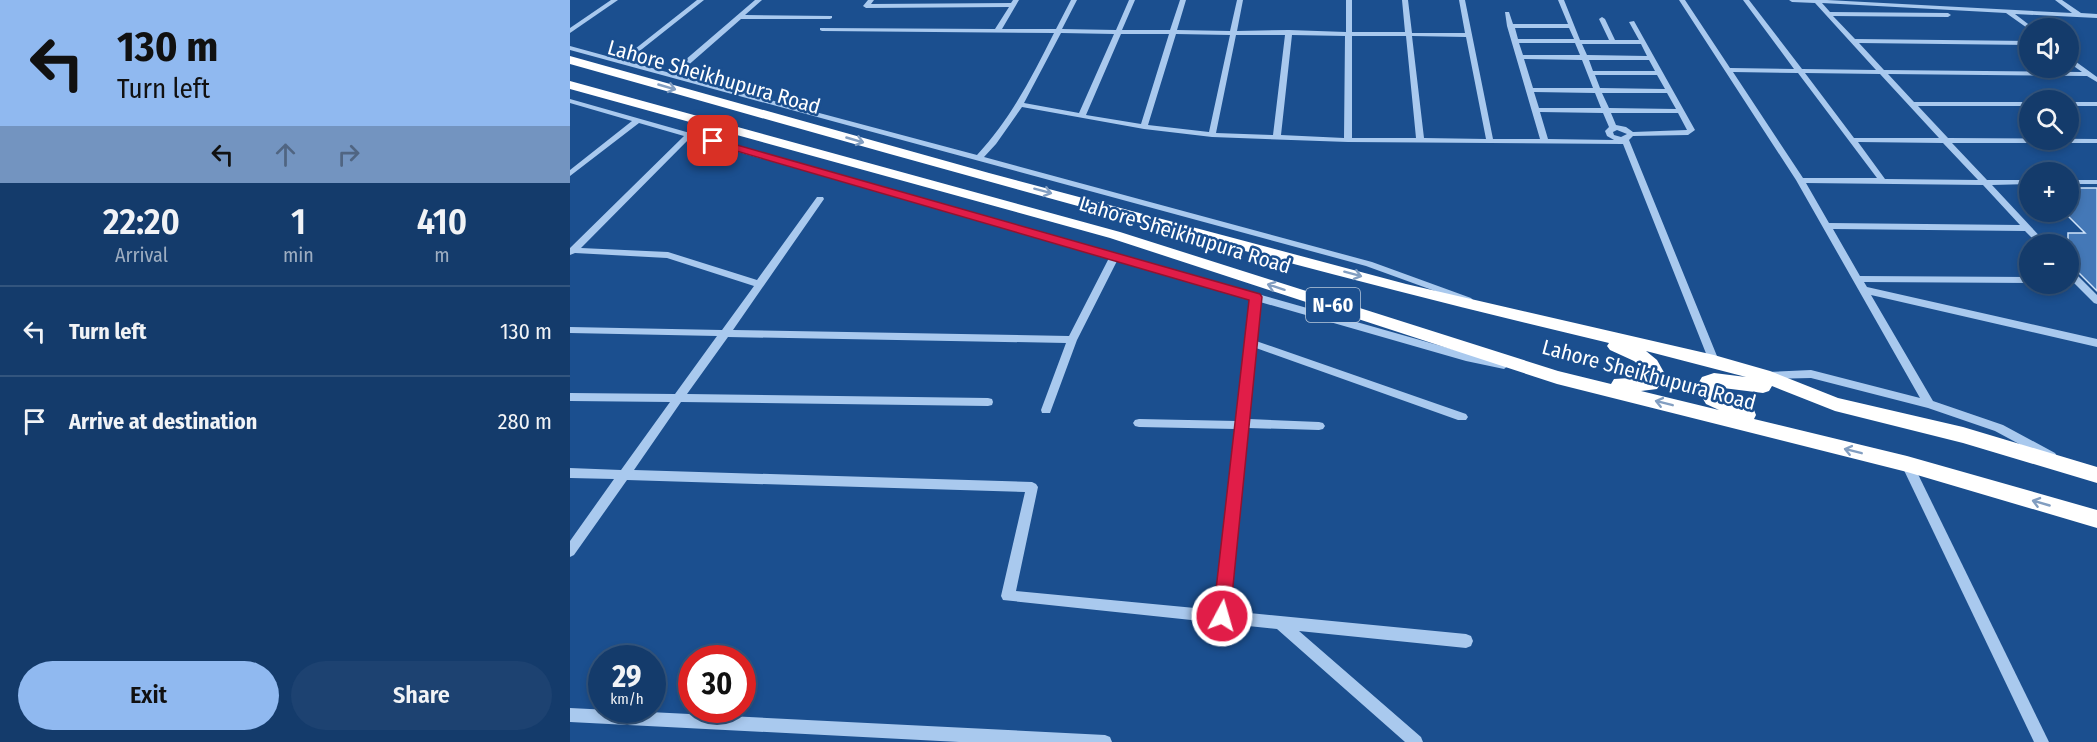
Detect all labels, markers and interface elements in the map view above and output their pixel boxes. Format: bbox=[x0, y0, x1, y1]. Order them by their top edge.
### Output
map controls bbox=[2019, 18, 2079, 294]
button: sound bbox=[2019, 18, 2079, 78]
text: 130 m bbox=[117, 22, 218, 72]
icon: left bbox=[18, 24, 96, 102]
street label: Lahore Sheikhupura Road bbox=[605, 34, 823, 120]
text: Turn left bbox=[117, 73, 210, 105]
one-way arrow bbox=[657, 82, 676, 93]
button: search bbox=[2019, 90, 2079, 150]
pin bbox=[687, 115, 738, 166]
icon: arrive bbox=[696, 124, 729, 157]
one-way arrow bbox=[845, 134, 864, 146]
icon: left bbox=[206, 138, 239, 171]
icon: ahead bbox=[269, 138, 302, 171]
icon: right bbox=[332, 138, 365, 171]
button: + bbox=[2019, 162, 2079, 222]
one-way arrow bbox=[1033, 186, 1052, 198]
street label: Lahore Sheikhupura Road bbox=[1076, 190, 1294, 280]
text: 22:20 bbox=[103, 200, 180, 244]
text: 1 bbox=[291, 200, 306, 244]
text: 410 bbox=[417, 200, 467, 244]
button: − bbox=[2019, 234, 2079, 294]
text: Arrival bbox=[115, 243, 168, 267]
text: min bbox=[283, 243, 314, 267]
text: m bbox=[434, 243, 450, 267]
one-way arrow bbox=[1343, 269, 1362, 281]
one-way arrow bbox=[1267, 280, 1286, 291]
road number: N-60 bbox=[1306, 288, 1360, 322]
icon: left bbox=[18, 315, 51, 348]
text: Turn left bbox=[69, 318, 147, 345]
text: 130 m bbox=[500, 318, 552, 345]
street label: Lahore Sheikhupura Road bbox=[1539, 334, 1759, 416]
one-way arrow bbox=[1654, 397, 1673, 409]
icon: arrive bbox=[18, 405, 51, 438]
text: Arrive at destination bbox=[69, 408, 257, 435]
text: 280 m bbox=[498, 408, 552, 435]
one-way arrow bbox=[1844, 444, 1863, 456]
one-way arrow bbox=[2032, 497, 2051, 508]
position arrow bbox=[1190, 584, 1254, 648]
speed limit sign: 30 bbox=[678, 645, 756, 723]
text: 29 bbox=[612, 659, 642, 695]
button: Exit bbox=[18, 661, 279, 730]
button: Share bbox=[291, 661, 552, 730]
text: km/h bbox=[610, 690, 644, 708]

